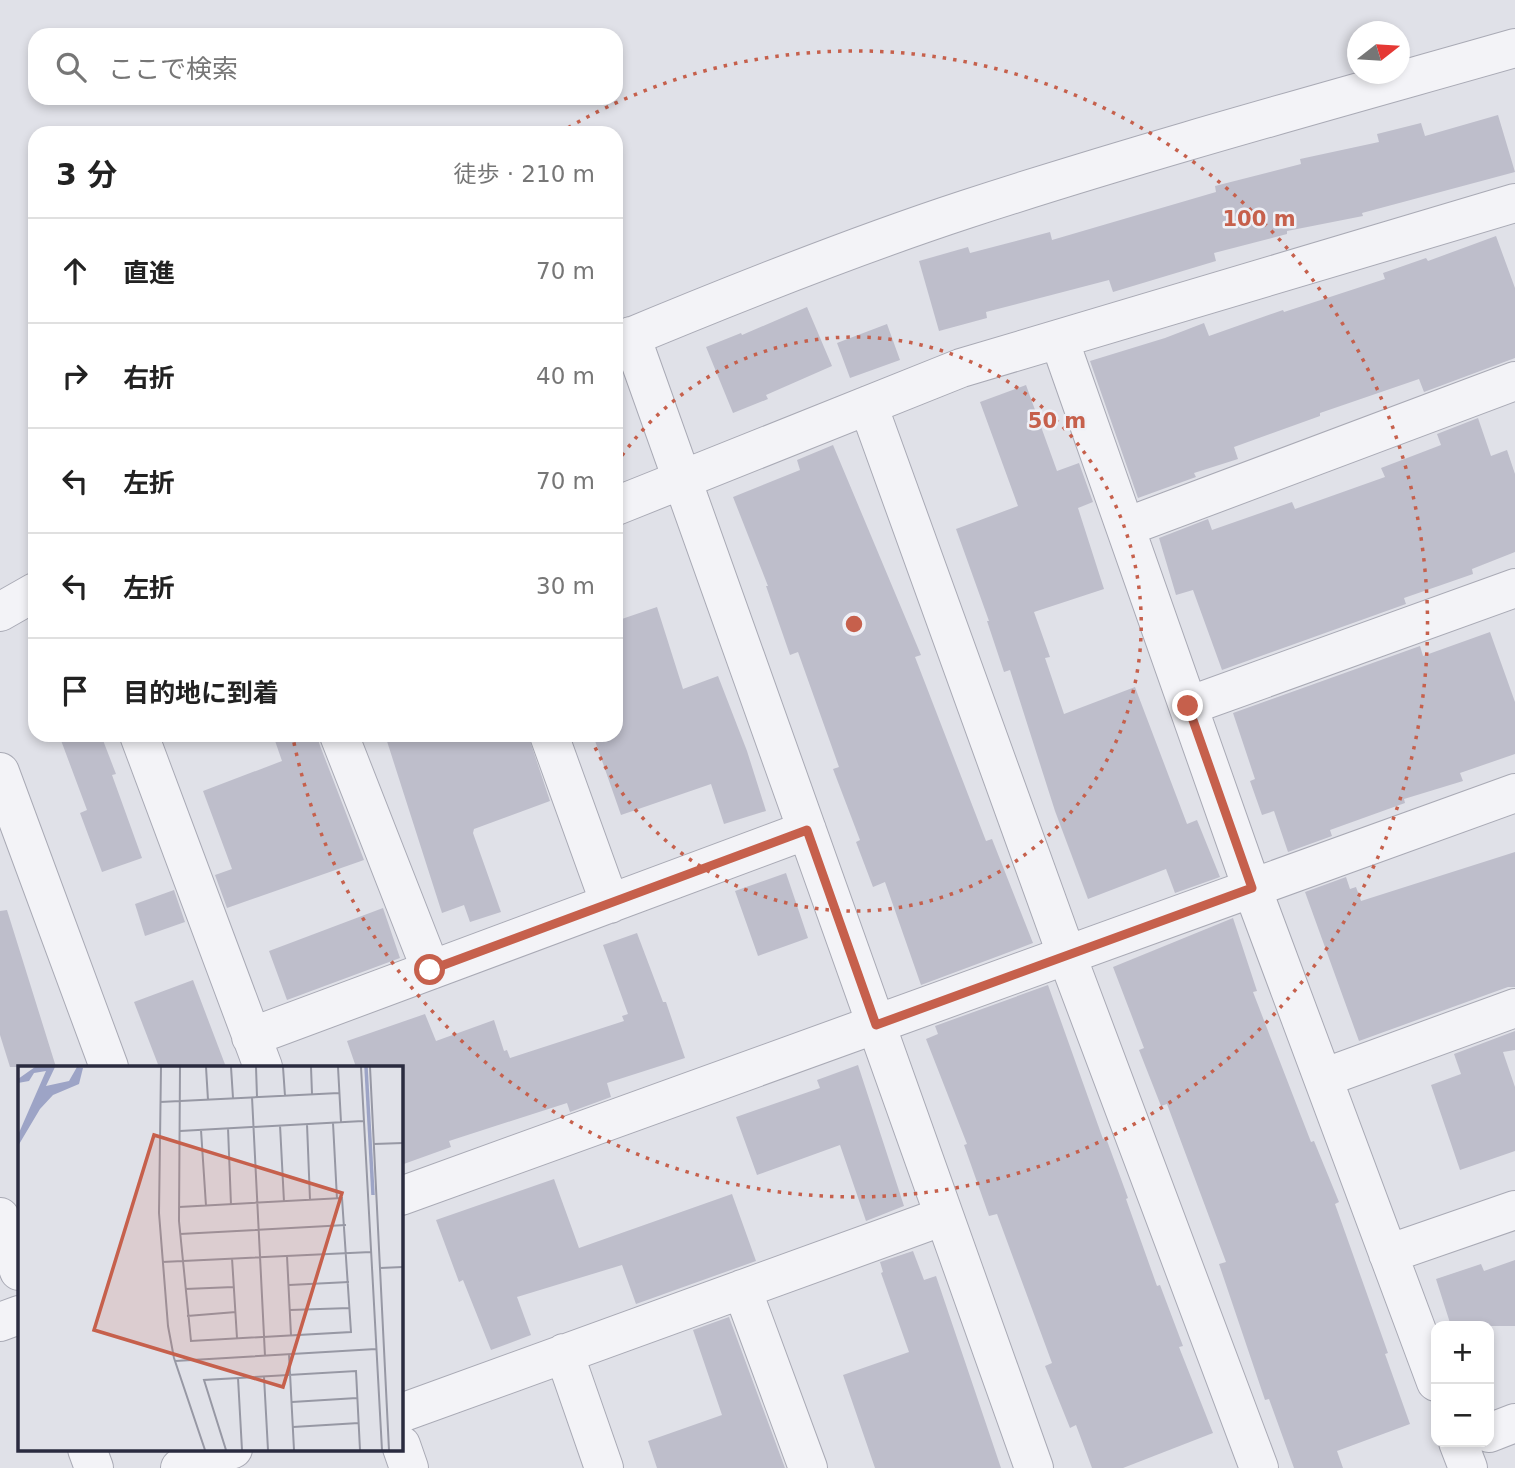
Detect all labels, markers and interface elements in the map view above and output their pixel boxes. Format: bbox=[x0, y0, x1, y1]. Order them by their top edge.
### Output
north arrow bbox=[1347, 21, 1410, 84]
search box bbox=[28, 28, 623, 105]
icon: search bbox=[52, 48, 90, 86]
text: ここで検索 bbox=[108, 54, 238, 84]
text: 3 分 bbox=[56, 157, 117, 192]
text: 徒歩 · 210 m bbox=[453, 161, 595, 187]
text: 100 m bbox=[1222, 207, 1296, 231]
icon: ahead bbox=[56, 252, 94, 290]
text: 直進 bbox=[123, 258, 175, 288]
text: 70 m bbox=[536, 258, 595, 284]
icon: right bbox=[56, 357, 94, 395]
text: 右折 bbox=[123, 363, 175, 393]
text: 40 m bbox=[536, 363, 595, 389]
text: 50 m bbox=[1028, 409, 1086, 433]
icon: left bbox=[56, 462, 94, 500]
text: 左折 bbox=[123, 468, 175, 498]
text: 70 m bbox=[536, 468, 595, 494]
icon: left bbox=[56, 567, 94, 605]
text: 左折 bbox=[123, 573, 175, 603]
text: 30 m bbox=[536, 573, 595, 599]
centre of rings bbox=[842, 612, 866, 636]
icon: arrive bbox=[56, 672, 94, 710]
text: 目的地に到着 bbox=[123, 678, 279, 708]
route end bbox=[1172, 690, 1203, 721]
route start bbox=[414, 954, 445, 985]
inset map bbox=[18, 1066, 402, 1450]
map controls bbox=[1431, 1321, 1494, 1447]
button: + bbox=[1431, 1321, 1494, 1384]
button: − bbox=[1431, 1384, 1494, 1447]

